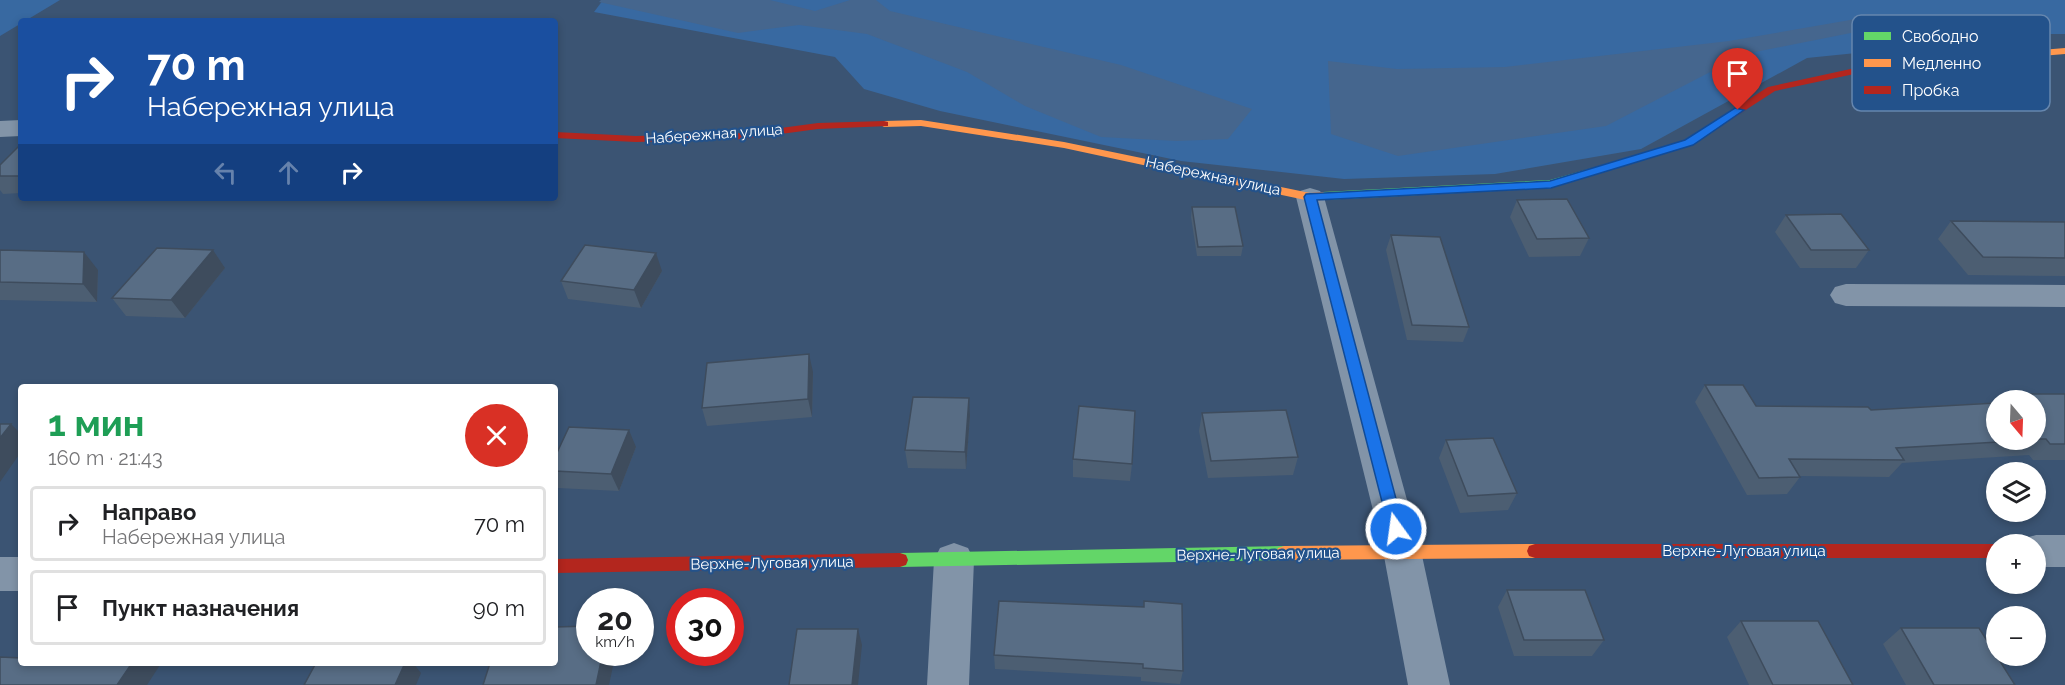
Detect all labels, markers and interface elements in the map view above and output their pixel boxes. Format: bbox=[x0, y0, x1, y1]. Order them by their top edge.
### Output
legend bbox=[1852, 15, 2050, 111]
text: Свободно bbox=[1902, 27, 1978, 46]
text: 70 m bbox=[147, 41, 246, 90]
icon: right bbox=[48, 42, 126, 120]
pin bbox=[1712, 48, 1763, 110]
text: Медленно bbox=[1902, 54, 1981, 73]
icon: arrive bbox=[1721, 57, 1754, 90]
text: Пробка bbox=[1902, 81, 1960, 100]
text: Набережная улица bbox=[147, 91, 395, 122]
street label: Набережная улица bbox=[645, 120, 783, 148]
street label: Набережная улица bbox=[1144, 153, 1282, 199]
icon: left bbox=[209, 156, 242, 189]
icon: ahead bbox=[272, 156, 305, 189]
icon: right bbox=[335, 156, 368, 189]
north arrow bbox=[1986, 390, 2046, 450]
map controls bbox=[1986, 390, 2046, 666]
text: 1 мин bbox=[48, 402, 144, 444]
button: close bbox=[465, 404, 528, 467]
text: 160 m · 21:43 bbox=[48, 446, 163, 470]
button: layers bbox=[1986, 462, 2046, 522]
position arrow bbox=[1364, 497, 1428, 561]
text: Направо bbox=[102, 499, 196, 525]
icon: right bbox=[51, 507, 84, 540]
text: 70 m bbox=[474, 511, 525, 537]
text: Набережная улица bbox=[102, 525, 285, 549]
button: + bbox=[1986, 534, 2046, 594]
street label: Верхне-Луговая улица bbox=[1662, 542, 1826, 560]
street label: Верхне-Луговая улица bbox=[1176, 544, 1340, 564]
street label: Верхне-Луговая улица bbox=[690, 553, 854, 573]
speed limit sign: 30 bbox=[666, 588, 744, 666]
icon: arrive bbox=[51, 591, 84, 624]
text: Пункт назначения bbox=[102, 595, 299, 621]
text: 90 m bbox=[473, 595, 525, 621]
text: 20 bbox=[597, 602, 633, 637]
button: − bbox=[1986, 606, 2046, 666]
text: km/h bbox=[595, 633, 635, 651]

